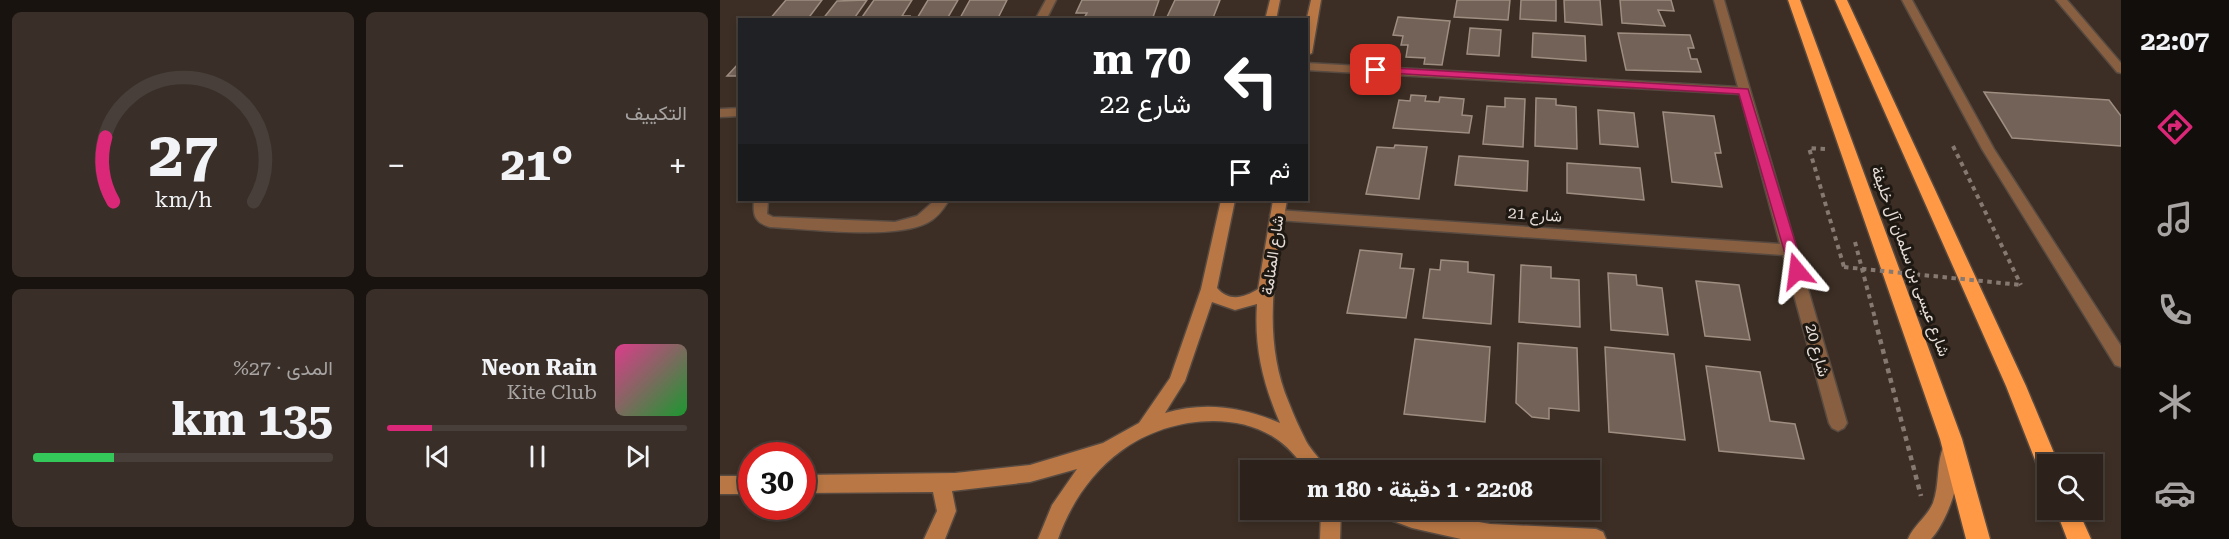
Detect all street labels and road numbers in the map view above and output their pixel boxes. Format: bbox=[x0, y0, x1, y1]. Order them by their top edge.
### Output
street label: شارع عيسى بن سلمان آل خليفة bbox=[1865, 163, 1954, 360]
street label: شارع 21 bbox=[1507, 203, 1563, 228]
street label: شارع المنامة bbox=[1258, 214, 1289, 296]
street label: شارع 20 bbox=[1799, 322, 1834, 379]

